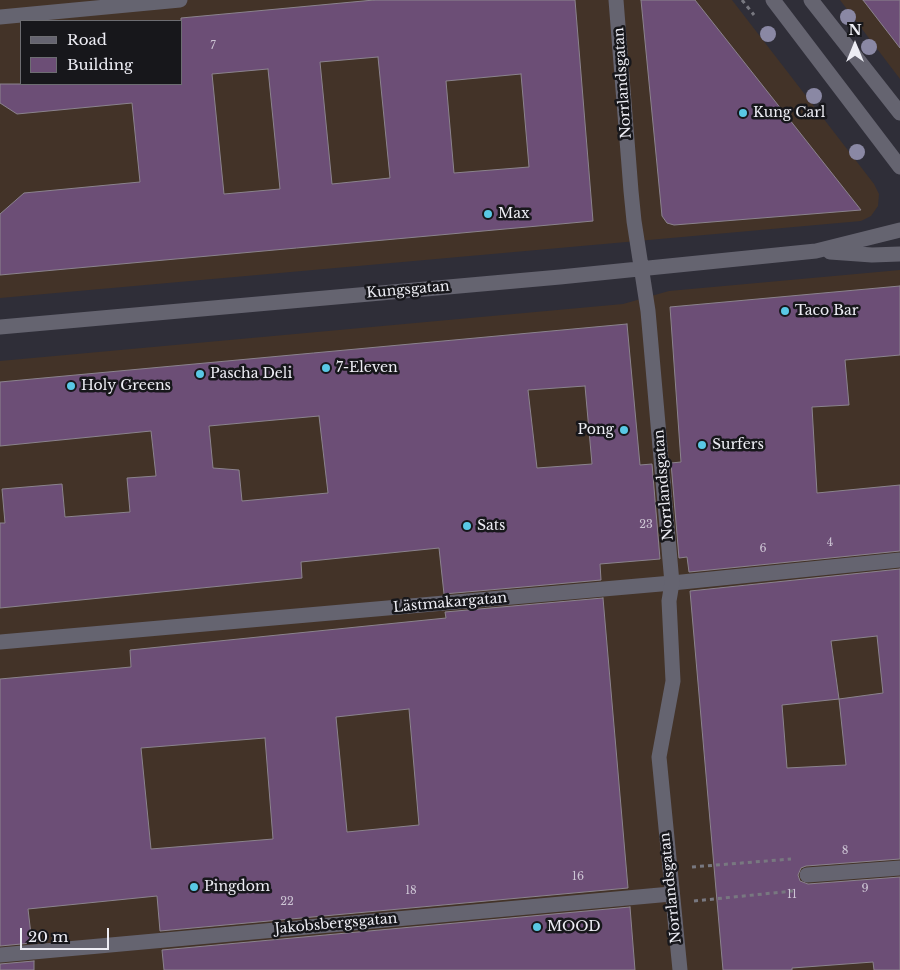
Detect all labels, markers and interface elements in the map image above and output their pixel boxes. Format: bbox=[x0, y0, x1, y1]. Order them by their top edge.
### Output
legend bbox=[20, 20, 182, 85]
north arrow bbox=[830, 20, 880, 70]
text: N bbox=[848, 21, 862, 39]
street label: Norrlandsgatan bbox=[611, 27, 635, 139]
text: Road bbox=[67, 30, 107, 49]
house number: 7 bbox=[210, 39, 216, 53]
text: Building bbox=[67, 55, 133, 74]
place label: Kung Carl bbox=[753, 105, 825, 121]
marker: Kung Carl bbox=[737, 107, 749, 119]
place label: Max bbox=[498, 206, 530, 222]
marker: Max bbox=[482, 208, 494, 220]
street label: Kungsgatan bbox=[366, 278, 450, 302]
place label: Taco Bar bbox=[795, 303, 858, 319]
marker: Taco Bar bbox=[779, 305, 791, 317]
place label: 7-Eleven bbox=[336, 360, 398, 376]
marker: 7-Eleven bbox=[320, 362, 332, 374]
place label: Pascha Deli bbox=[210, 366, 292, 382]
marker: Pascha Deli bbox=[194, 368, 206, 380]
place label: Holy Greens bbox=[81, 378, 171, 394]
marker: Holy Greens bbox=[65, 380, 77, 392]
place label: Pong bbox=[578, 422, 614, 438]
marker: Pong bbox=[618, 424, 630, 436]
street label: Norrlandsgatan bbox=[651, 429, 677, 541]
place label: Surfers bbox=[712, 437, 764, 453]
marker: Surfers bbox=[696, 439, 708, 451]
place label: Sats bbox=[477, 518, 505, 534]
house number: 23 bbox=[639, 518, 653, 532]
marker: Sats bbox=[461, 520, 473, 532]
house number: 4 bbox=[827, 536, 833, 550]
house number: 6 bbox=[759, 542, 767, 556]
street label: Lästmakargatan bbox=[392, 590, 508, 616]
street label: Norrlandsgatan bbox=[657, 832, 685, 944]
house number: 8 bbox=[842, 844, 848, 858]
house number: 16 bbox=[572, 870, 584, 884]
place label: Pingdom bbox=[204, 879, 270, 895]
marker: Pingdom bbox=[188, 881, 200, 893]
house number: 9 bbox=[861, 882, 869, 896]
house number: 18 bbox=[405, 884, 417, 898]
house number: 11 bbox=[787, 888, 797, 902]
house number: 22 bbox=[280, 895, 294, 909]
street label: Jakobsbergsgatan bbox=[274, 910, 398, 938]
scale bar bbox=[22, 918, 111, 950]
place label: MOOD bbox=[547, 919, 601, 935]
marker: MOOD bbox=[531, 921, 543, 933]
text: 20 m bbox=[28, 927, 68, 946]

